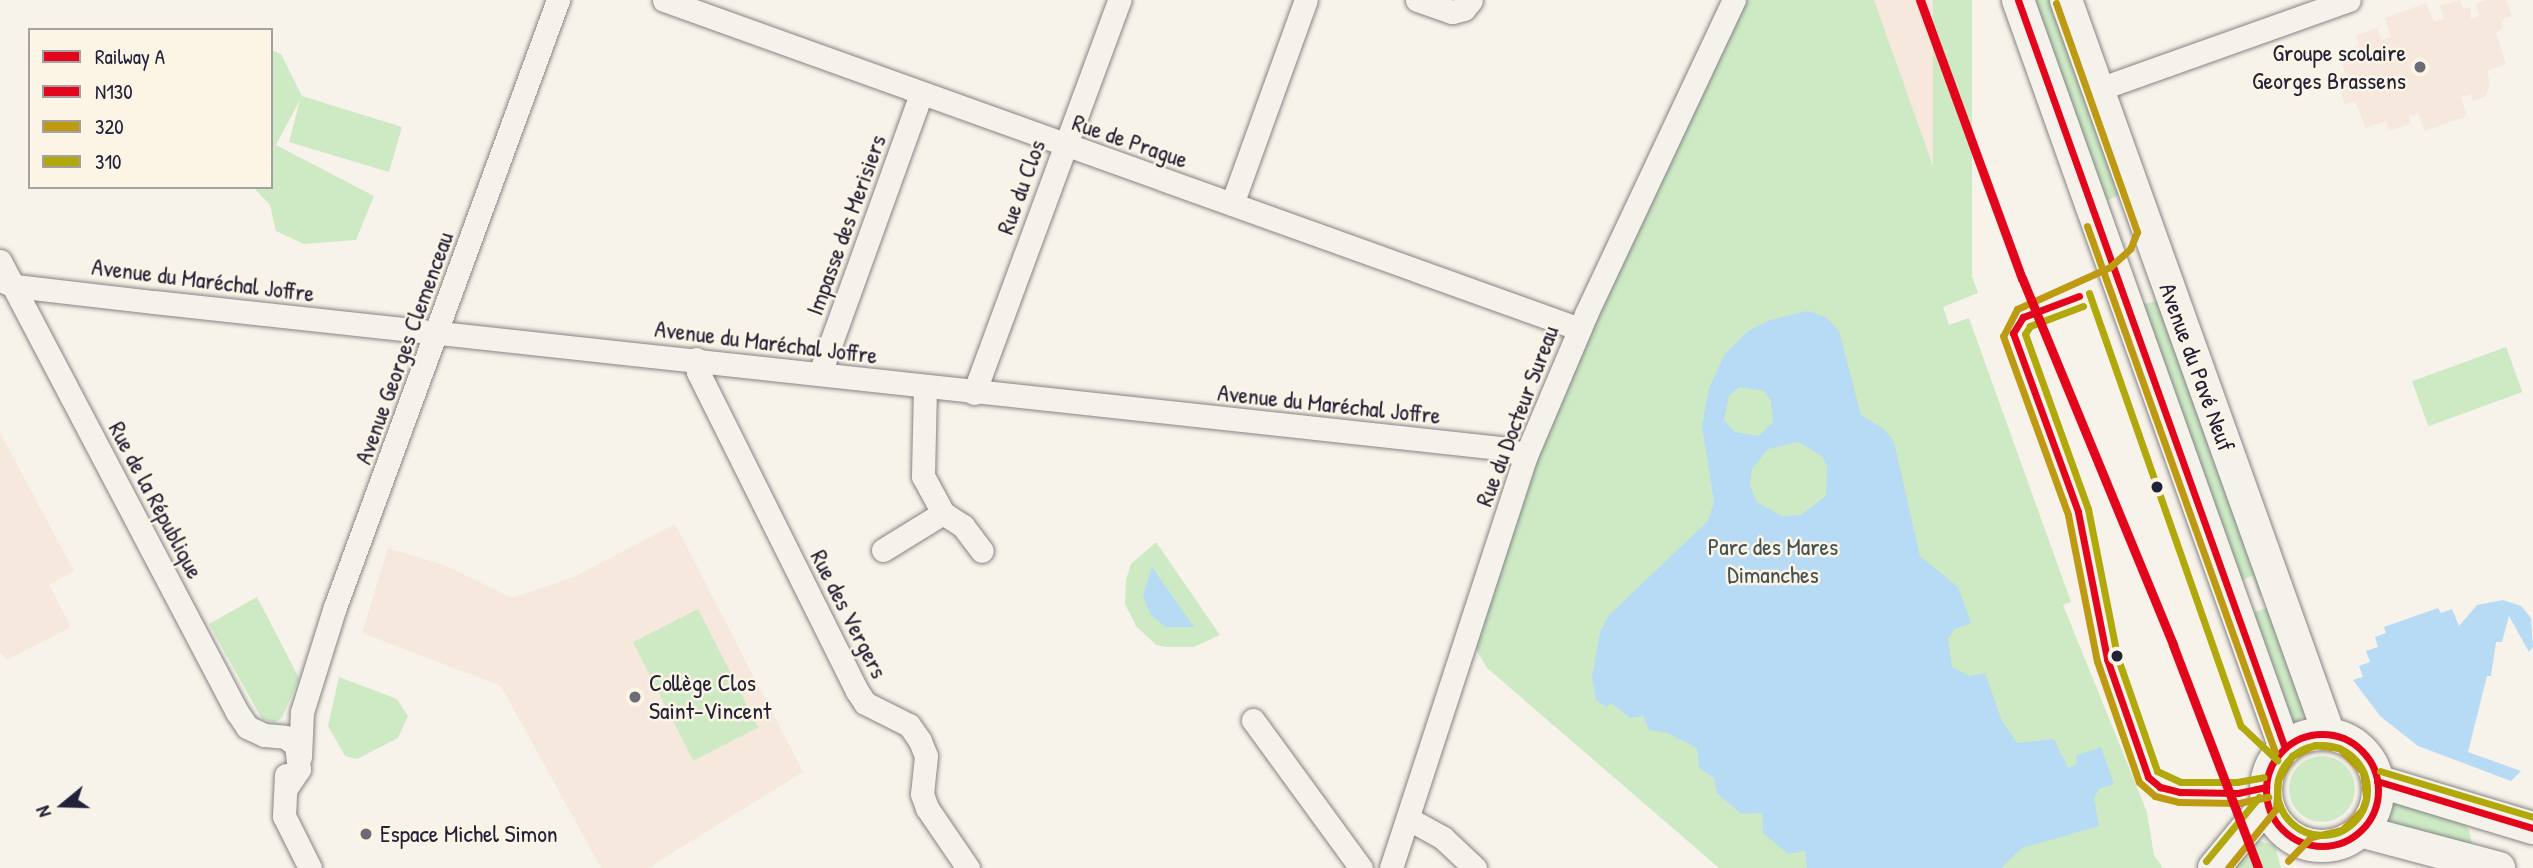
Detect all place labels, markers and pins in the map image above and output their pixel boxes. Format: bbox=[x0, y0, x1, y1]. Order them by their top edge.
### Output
place label: Groupe scolaire Georges Brassens bbox=[2252, 39, 2406, 95]
marker: Groupe scolaire Georges Brassens bbox=[2412, 59, 2428, 75]
unlabelled marker bbox=[2150, 480, 2164, 494]
unlabelled marker bbox=[2110, 649, 2124, 663]
place label: Collège Clos Saint-Vincent bbox=[649, 669, 771, 725]
marker: Collège Clos Saint-Vincent bbox=[627, 689, 643, 705]
place label: Espace Michel Simon bbox=[380, 820, 558, 848]
marker: Espace Michel Simon bbox=[358, 826, 374, 842]

